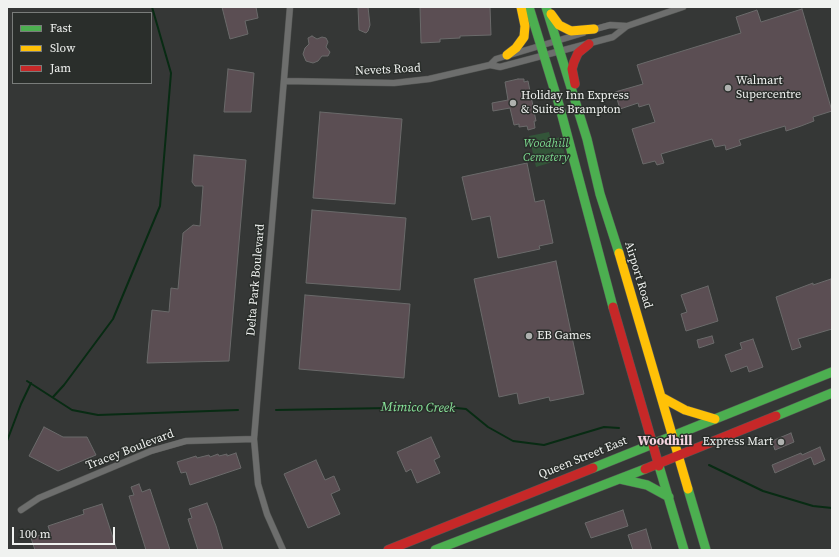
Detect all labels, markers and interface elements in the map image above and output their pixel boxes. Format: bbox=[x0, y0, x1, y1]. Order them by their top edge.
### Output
legend bbox=[12, 12, 152, 84]
text: Fast bbox=[50, 20, 72, 36]
text: Slow bbox=[50, 40, 75, 56]
text: Jam bbox=[50, 60, 71, 76]
street label: Nevets Road bbox=[355, 61, 421, 79]
place label: Walmart Supercentre bbox=[736, 74, 801, 102]
marker: Walmart Supercentre bbox=[723, 83, 733, 93]
place label: Holiday Inn Express & Suites Brampton bbox=[521, 89, 629, 117]
marker: Holiday Inn Express & Suites Brampton bbox=[508, 98, 518, 108]
park label: Woodhill Cemetery bbox=[523, 137, 569, 165]
street label: Delta Park Boulevard bbox=[244, 223, 268, 337]
street label: Airport Road bbox=[621, 240, 655, 310]
place label: EB Games bbox=[537, 329, 591, 343]
marker: EB Games bbox=[524, 331, 534, 341]
water label: Mimico Creek bbox=[381, 400, 455, 416]
street label: Tracey Boulevard bbox=[84, 427, 176, 473]
street label: Queen Street East bbox=[537, 434, 629, 482]
district label: Woodhill bbox=[638, 434, 692, 450]
place label: Express Mart bbox=[703, 435, 773, 449]
marker: Express Mart bbox=[776, 437, 786, 447]
scale bar bbox=[14, 519, 117, 545]
text: 100 m bbox=[19, 526, 51, 542]

